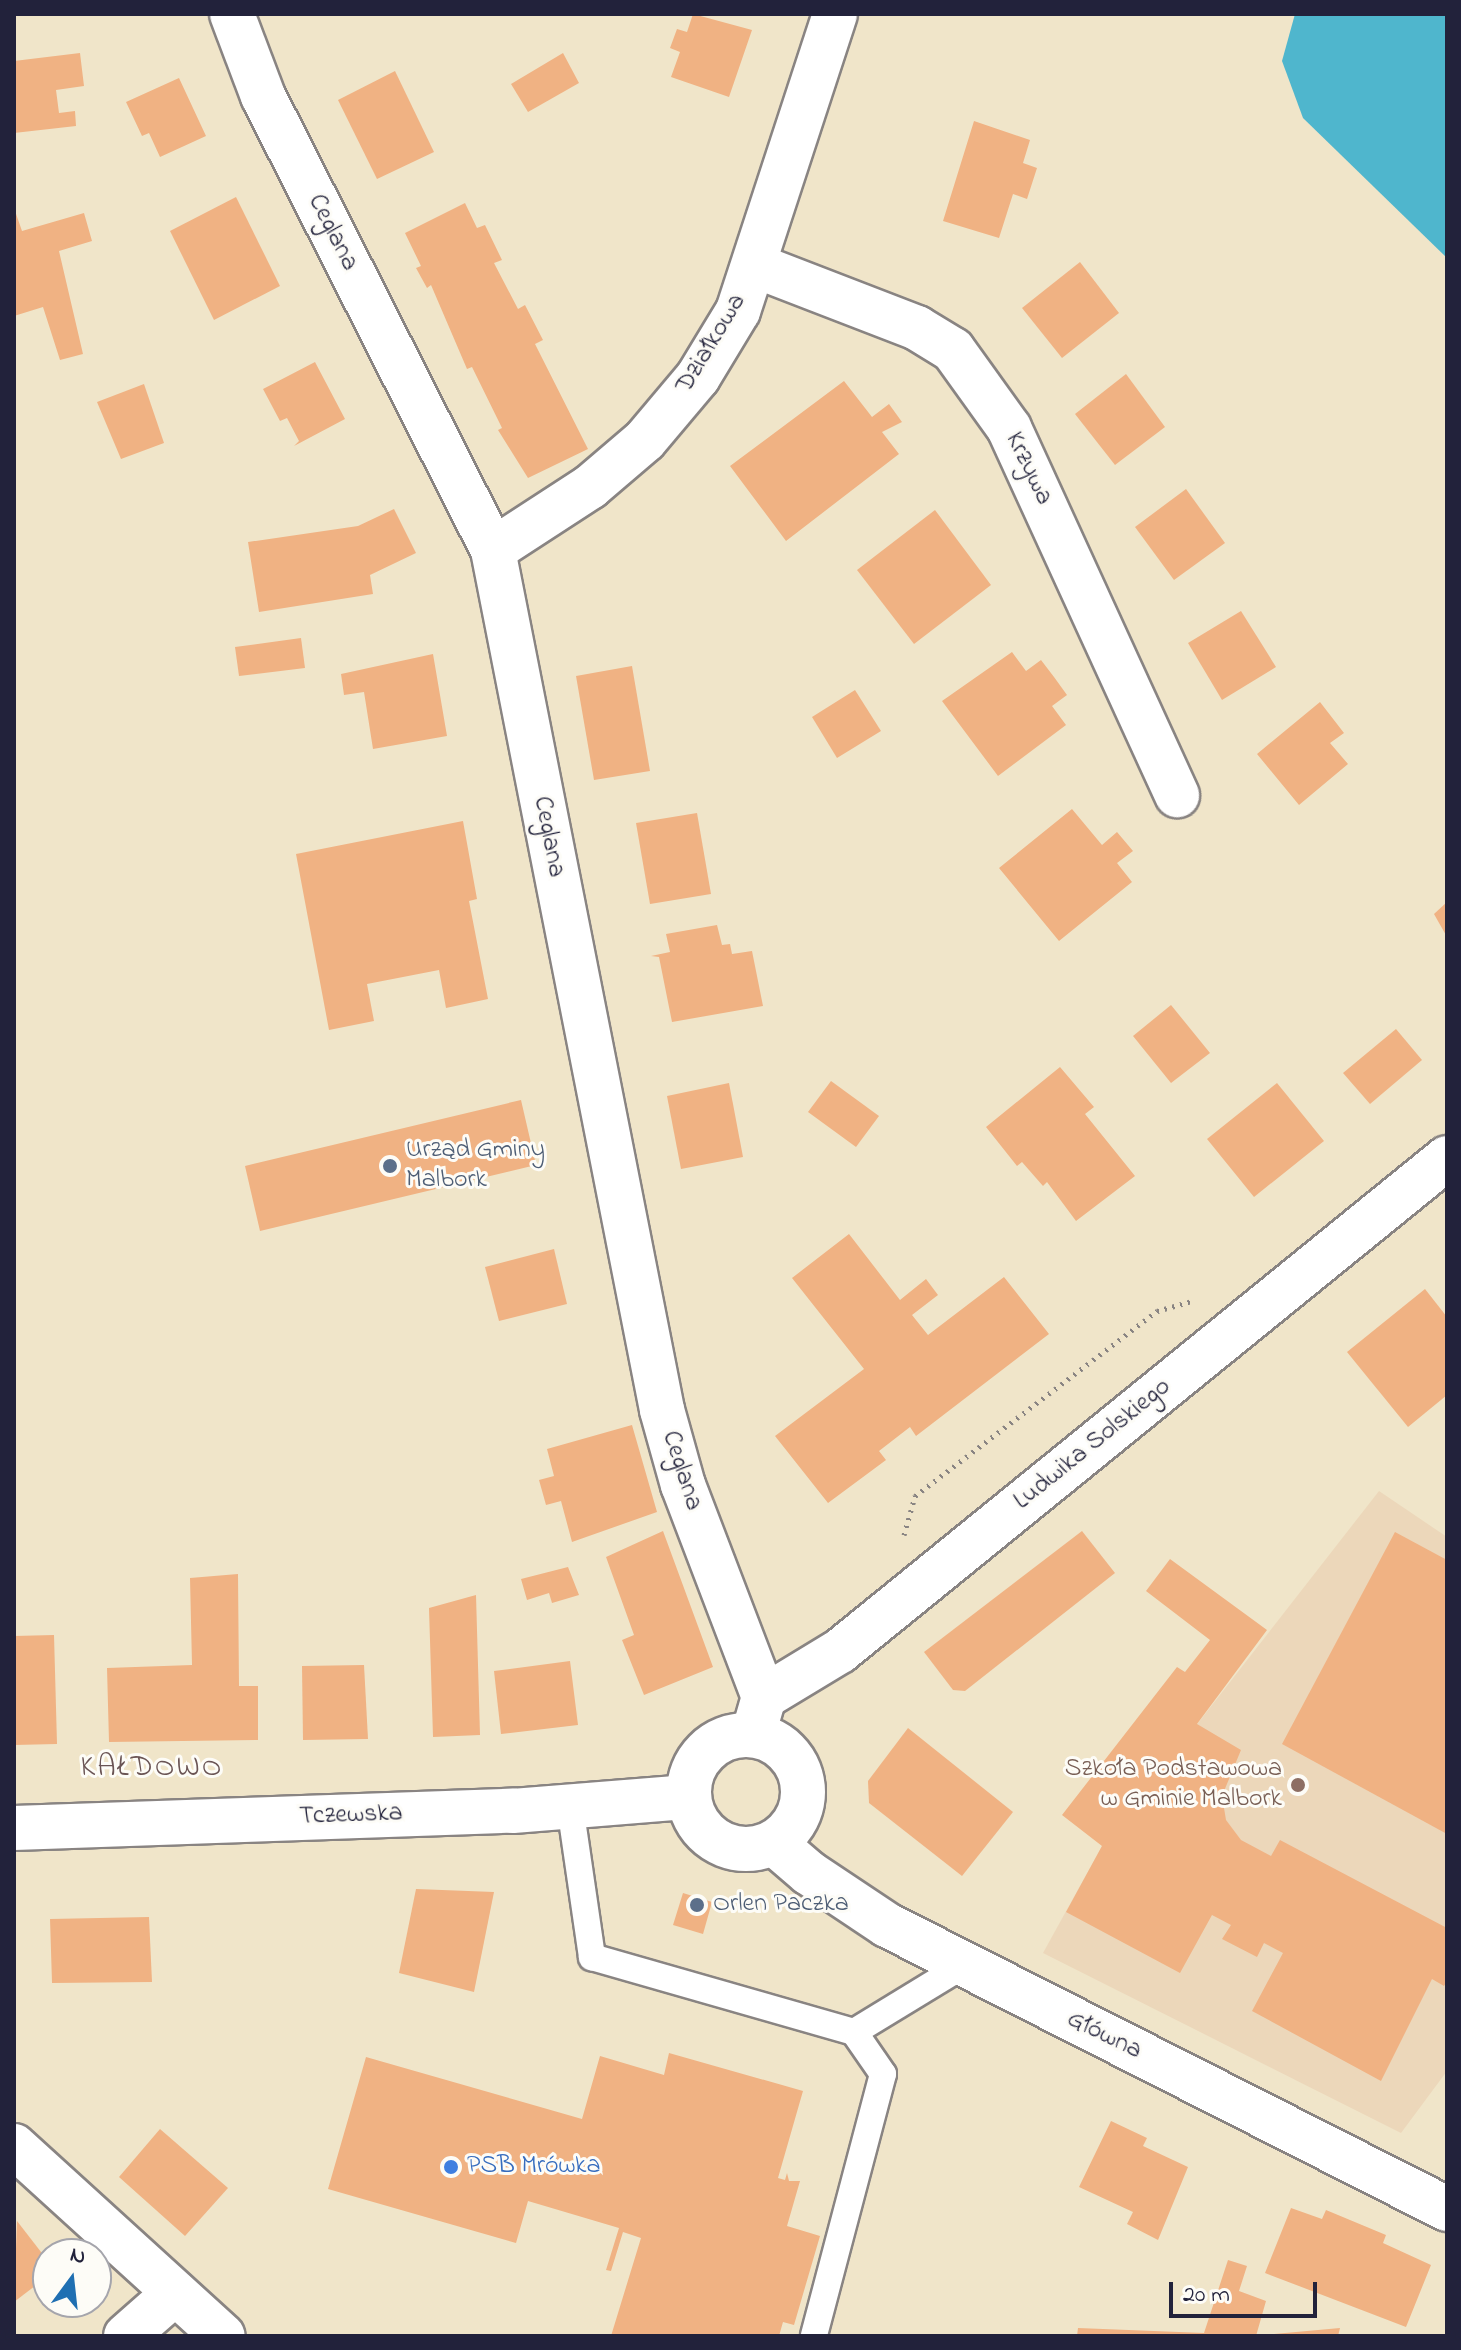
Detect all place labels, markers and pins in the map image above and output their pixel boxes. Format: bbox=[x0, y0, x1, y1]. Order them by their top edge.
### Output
place label: Urząd Gminy Malbork bbox=[406, 1135, 545, 1196]
marker: Urząd Gminy Malbork bbox=[381, 1157, 399, 1175]
place label: Szkoła Podstawowa w Gminie Malbork bbox=[1065, 1754, 1282, 1816]
marker: Szkoła Podstawowa w Gminie Malbork bbox=[1289, 1776, 1307, 1794]
place label: Orlen Paczka bbox=[713, 1889, 849, 1921]
marker: Orlen Paczka bbox=[688, 1896, 706, 1914]
place label: PSB Mrówka bbox=[467, 2151, 601, 2183]
marker: PSB Mrówka bbox=[442, 2158, 460, 2176]

